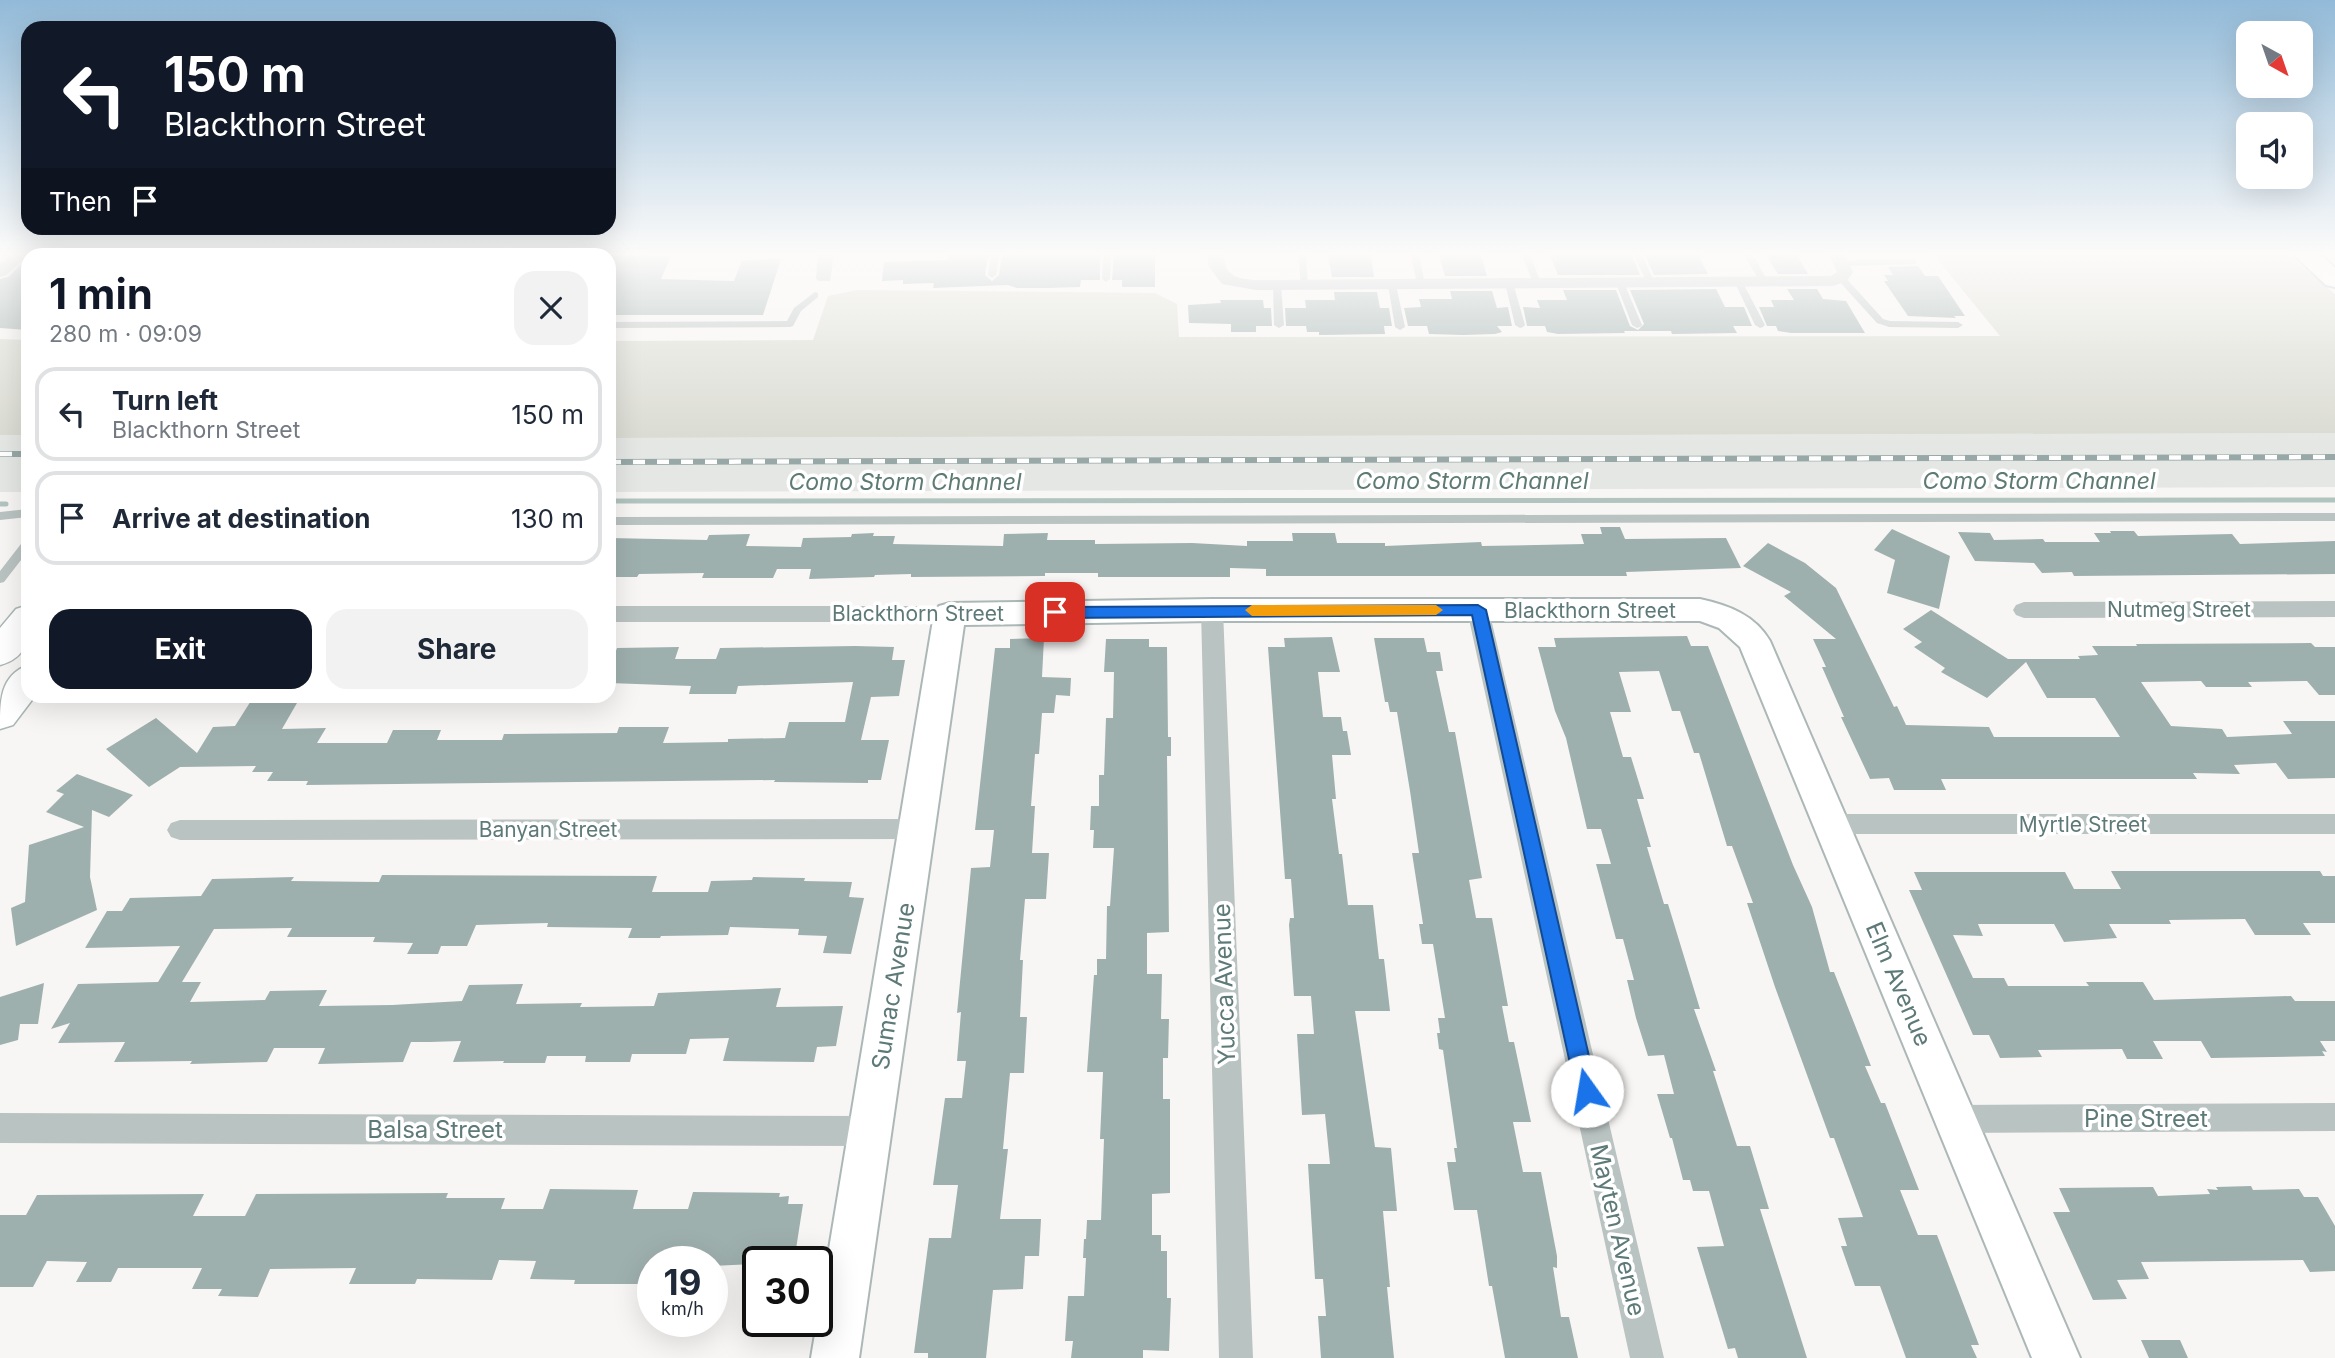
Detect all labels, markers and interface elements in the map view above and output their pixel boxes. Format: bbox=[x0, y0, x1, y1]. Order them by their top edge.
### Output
north arrow bbox=[2236, 21, 2314, 98]
map controls bbox=[2236, 21, 2313, 189]
text: 150 m bbox=[164, 45, 306, 104]
icon: left bbox=[49, 49, 140, 140]
text: Blackthorn Street bbox=[164, 105, 426, 144]
button: sound bbox=[2236, 112, 2313, 189]
icon: arrive bbox=[126, 182, 164, 220]
text: Then bbox=[49, 186, 112, 217]
text: 1 min bbox=[49, 268, 153, 319]
button: close bbox=[514, 271, 588, 345]
text: 280 m · 09:09 bbox=[49, 320, 202, 348]
text: Turn left bbox=[112, 385, 218, 416]
icon: left bbox=[53, 395, 91, 433]
text: 150 m bbox=[511, 399, 584, 430]
text: Blackthorn Street bbox=[112, 416, 300, 444]
water label: Como Storm Channel bbox=[1355, 467, 1589, 495]
water label: Como Storm Channel bbox=[1922, 467, 2156, 495]
water label: Como Storm Channel bbox=[788, 468, 1022, 496]
icon: arrive bbox=[53, 499, 91, 537]
text: Arrive at destination bbox=[112, 503, 371, 534]
text: 130 m bbox=[511, 503, 584, 534]
pin bbox=[1025, 582, 1085, 642]
icon: arrive bbox=[1036, 593, 1074, 631]
street label: Nutmeg Street bbox=[2107, 597, 2251, 622]
street label: Blackthorn Street bbox=[1504, 598, 1676, 623]
street label: Blackthorn Street bbox=[832, 601, 1004, 626]
button: Exit bbox=[49, 609, 312, 689]
button: Share bbox=[326, 609, 588, 689]
street label: Myrtle Street bbox=[2019, 812, 2147, 837]
street label: Banyan Street bbox=[479, 817, 617, 842]
street label: Sumac Avenue bbox=[865, 900, 921, 1072]
street label: Yucca Avenue bbox=[1207, 903, 1241, 1065]
street label: Elm Avenue bbox=[1860, 917, 1938, 1051]
position arrow bbox=[1550, 1054, 1624, 1128]
street label: Pine Street bbox=[2084, 1104, 2208, 1133]
street label: Balsa Street bbox=[367, 1115, 503, 1144]
street label: Mayten Avenue bbox=[1584, 1141, 1652, 1319]
speed limit sign: 30 bbox=[742, 1246, 833, 1337]
text: 19 bbox=[664, 1261, 701, 1303]
text: km/h bbox=[661, 1298, 704, 1319]

